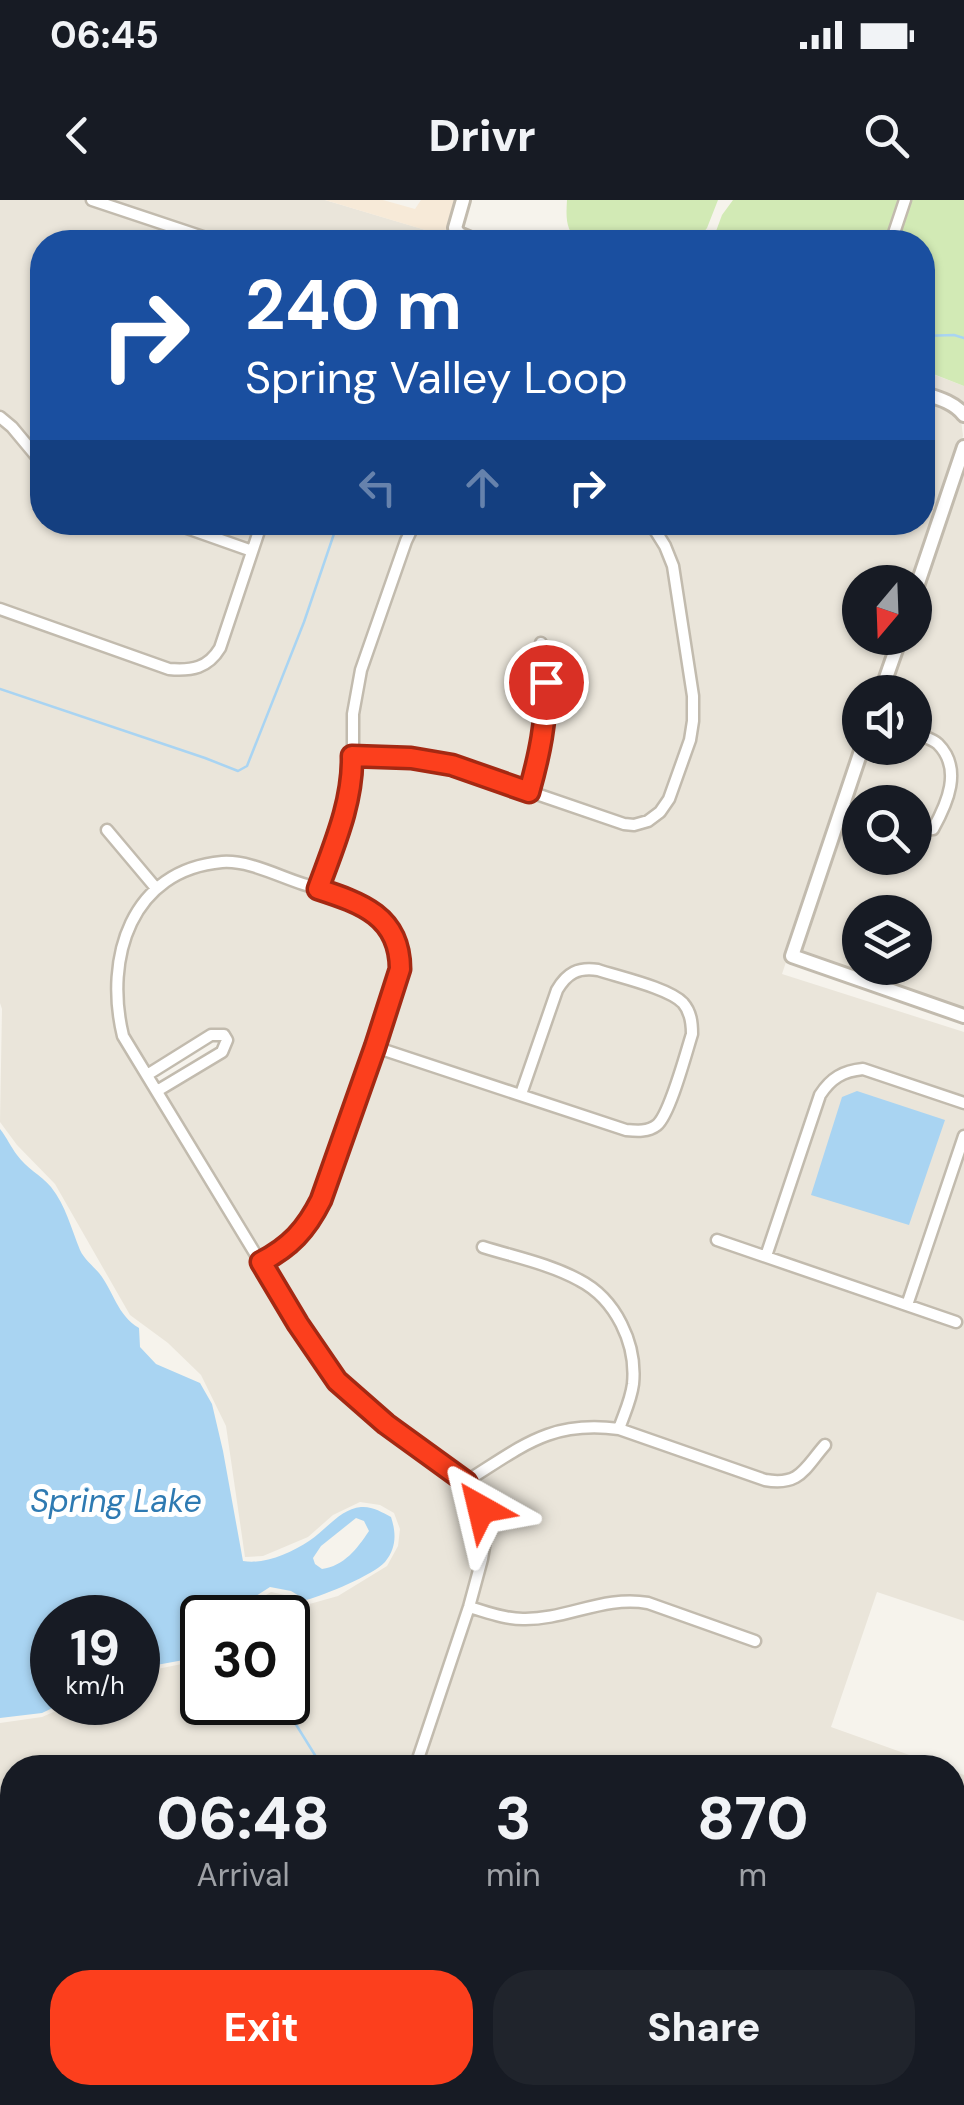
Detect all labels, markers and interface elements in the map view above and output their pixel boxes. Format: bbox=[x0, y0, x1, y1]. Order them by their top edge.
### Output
text: 06:45 bbox=[50, 10, 159, 60]
text: Drivr bbox=[428, 106, 536, 165]
icon: back bbox=[50, 108, 105, 163]
icon: search bbox=[859, 108, 914, 163]
text: 240 m bbox=[245, 260, 462, 351]
icon: right bbox=[80, 270, 210, 400]
text: Spring Valley Loop bbox=[245, 348, 628, 407]
icon: left bbox=[350, 460, 405, 515]
icon: ahead bbox=[455, 460, 510, 515]
icon: right bbox=[560, 460, 615, 515]
north arrow bbox=[842, 565, 932, 655]
map controls bbox=[842, 565, 932, 985]
pin bbox=[504, 640, 589, 725]
icon: arrive bbox=[519, 655, 574, 710]
button: sound bbox=[842, 675, 932, 765]
button: search bbox=[842, 785, 932, 875]
button: layers bbox=[842, 895, 932, 985]
position arrow bbox=[429, 1457, 533, 1561]
water label: Spring Lake bbox=[30, 1480, 202, 1522]
speed limit sign: 30 bbox=[180, 1595, 310, 1725]
text: 19 bbox=[70, 1615, 120, 1681]
text: km/h bbox=[65, 1669, 125, 1702]
text: 06:48 bbox=[156, 1779, 330, 1858]
text: 3 bbox=[495, 1779, 531, 1858]
text: 870 bbox=[697, 1779, 809, 1858]
text: Arrival bbox=[196, 1854, 290, 1896]
text: min bbox=[486, 1854, 541, 1896]
text: m bbox=[739, 1854, 767, 1896]
button: Exit bbox=[50, 1970, 473, 2085]
button: Share bbox=[493, 1970, 915, 2085]

